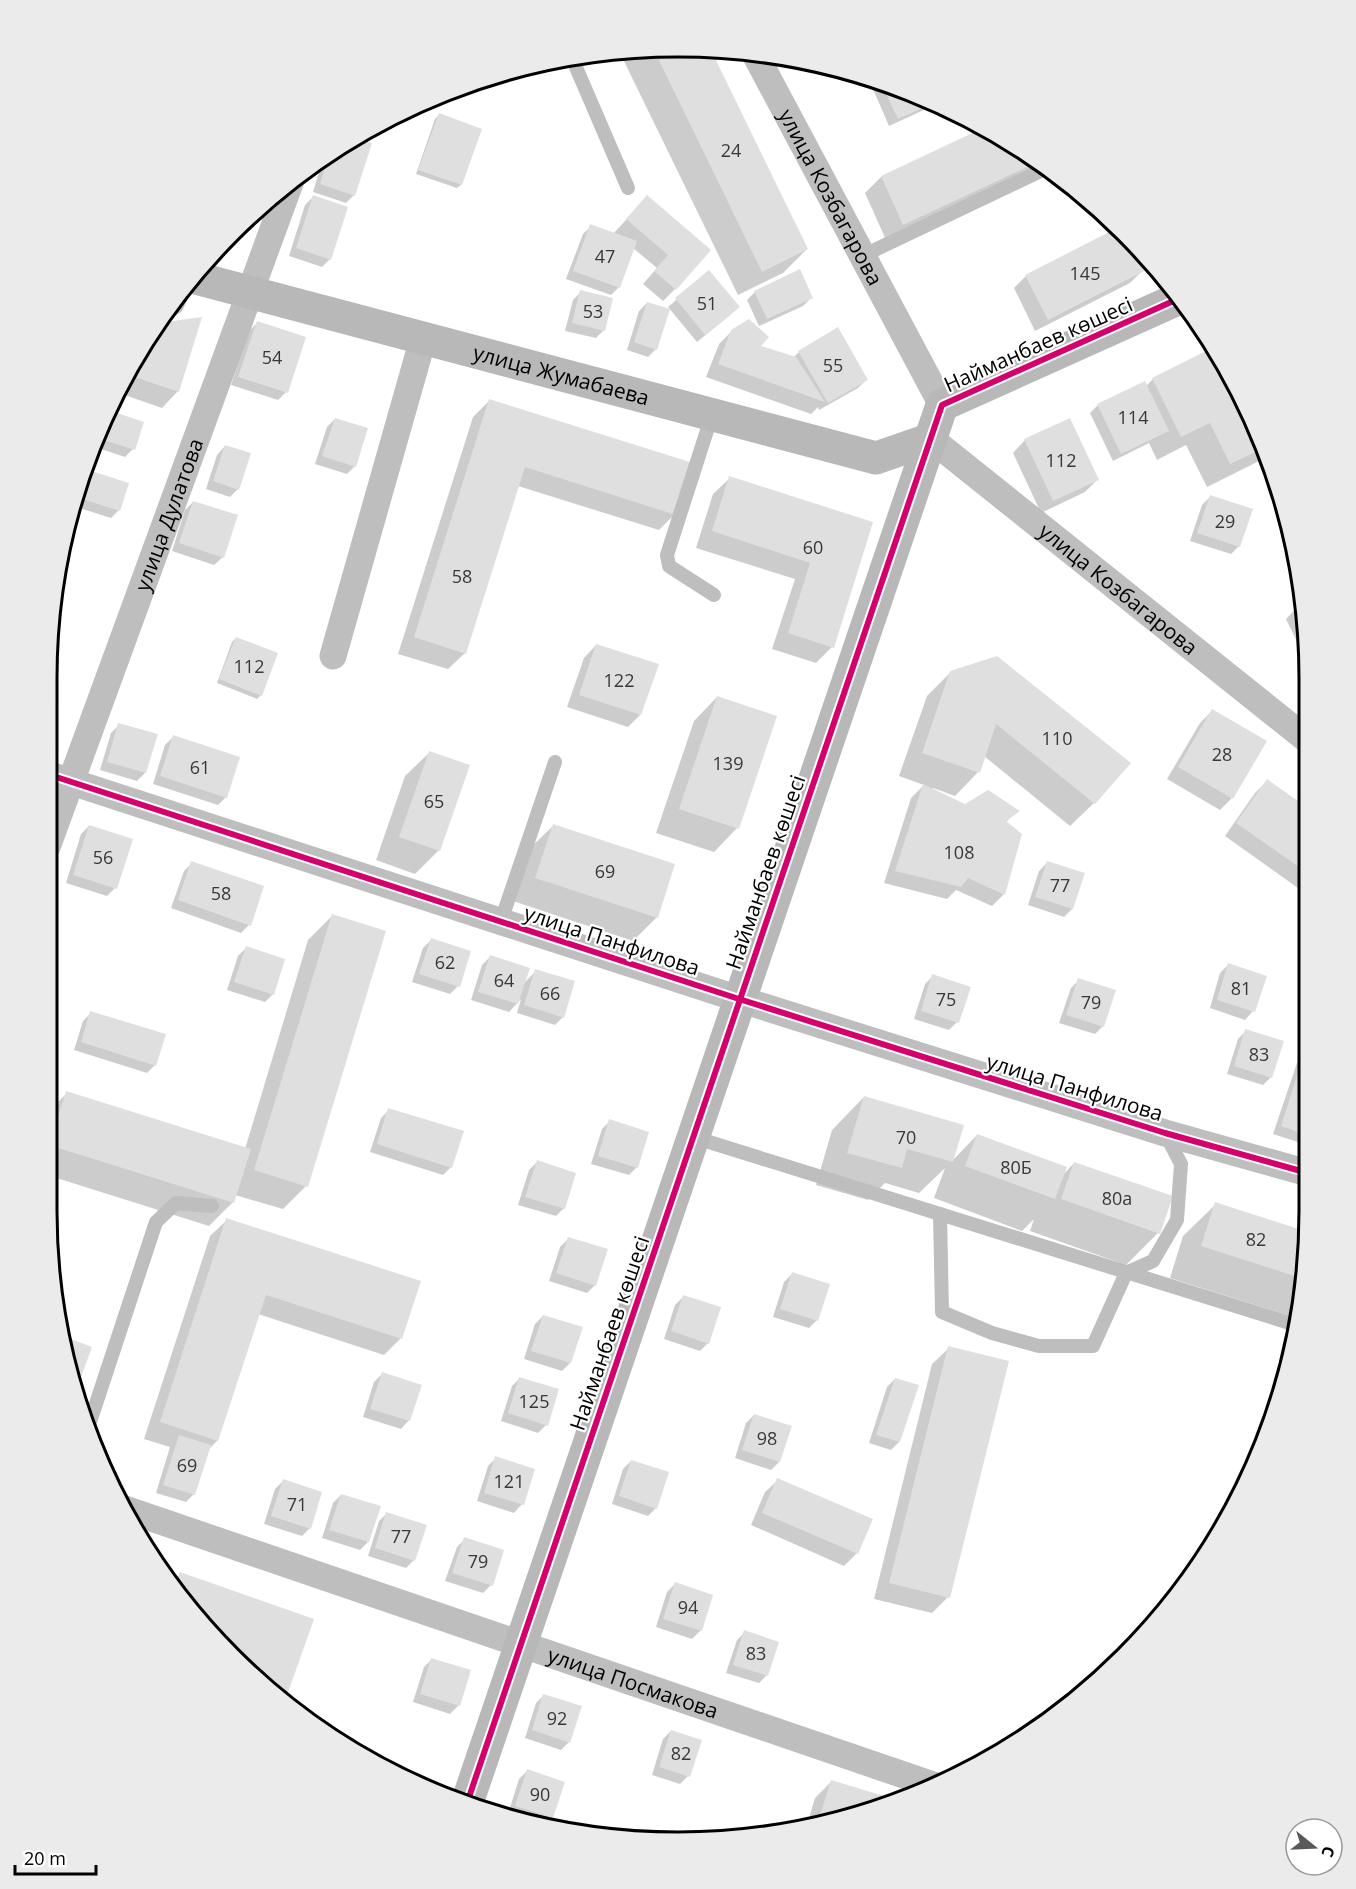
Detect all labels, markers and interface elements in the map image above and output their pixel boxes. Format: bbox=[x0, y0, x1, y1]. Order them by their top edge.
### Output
street label: улица Козбагарова bbox=[773, 104, 890, 290]
house number: 24 bbox=[721, 138, 741, 162]
house number: 47 bbox=[595, 244, 615, 268]
house number: 145 bbox=[1070, 261, 1100, 285]
street label: Найманбаев көшесі bbox=[939, 290, 1137, 398]
house number: 51 bbox=[697, 291, 717, 315]
house number: 53 bbox=[583, 299, 603, 323]
street label: улица Жумабаева bbox=[470, 338, 652, 411]
house number: 54 bbox=[262, 345, 282, 369]
house number: 55 bbox=[823, 353, 843, 377]
house number: 114 bbox=[1118, 405, 1148, 429]
street label: улица Дулатова bbox=[128, 434, 209, 595]
house number: 112 bbox=[1046, 448, 1076, 472]
house number: 29 bbox=[1215, 509, 1235, 533]
street label: улица Козбагарова bbox=[1033, 517, 1204, 661]
house number: 60 bbox=[803, 535, 823, 559]
house number: 58 bbox=[452, 564, 472, 588]
house number: 112 bbox=[234, 654, 264, 678]
house number: 122 bbox=[604, 668, 634, 692]
house number: 110 bbox=[1042, 726, 1072, 750]
house number: 28 bbox=[1212, 742, 1232, 766]
house number: 139 bbox=[713, 751, 743, 775]
house number: 61 bbox=[190, 755, 210, 779]
street label: Найманбаев көшесі bbox=[719, 771, 811, 973]
house number: 65 bbox=[424, 789, 444, 813]
house number: 108 bbox=[944, 840, 974, 864]
house number: 56 bbox=[93, 845, 113, 869]
house number: 69 bbox=[595, 859, 615, 883]
house number: 77 bbox=[1050, 873, 1070, 897]
house number: 58 bbox=[211, 881, 231, 905]
street label: улица Панфилова bbox=[521, 898, 703, 982]
house number: 62 bbox=[435, 950, 455, 974]
house number: 64 bbox=[494, 968, 514, 992]
house number: 81 bbox=[1231, 976, 1251, 1000]
house number: 66 bbox=[540, 981, 560, 1005]
house number: 75 bbox=[936, 987, 956, 1011]
house number: 79 bbox=[1081, 990, 1101, 1014]
house number: 83 bbox=[1249, 1042, 1269, 1066]
street label: улица Панфилова bbox=[983, 1047, 1167, 1127]
house number: 70 bbox=[896, 1125, 916, 1149]
house number: 80Б bbox=[1000, 1155, 1032, 1179]
house number: 80а bbox=[1102, 1186, 1132, 1210]
house number: 82 bbox=[1246, 1227, 1266, 1251]
street label: Найманбаев көшесі bbox=[563, 1232, 655, 1434]
house number: 125 bbox=[519, 1389, 549, 1413]
house number: 98 bbox=[757, 1426, 777, 1450]
house number: 69 bbox=[177, 1453, 197, 1477]
house number: 121 bbox=[494, 1469, 524, 1493]
house number: 71 bbox=[287, 1492, 307, 1516]
house number: 77 bbox=[391, 1524, 411, 1548]
house number: 79 bbox=[468, 1549, 488, 1573]
house number: 94 bbox=[678, 1595, 698, 1619]
street label: улица Посмакова bbox=[544, 1640, 722, 1725]
house number: 83 bbox=[746, 1641, 766, 1665]
house number: 92 bbox=[547, 1706, 567, 1730]
house number: 82 bbox=[671, 1741, 691, 1765]
house number: 90 bbox=[530, 1782, 550, 1806]
north arrow bbox=[1284, 1817, 1344, 1877]
scale bar bbox=[15, 1838, 96, 1876]
text: С bbox=[1316, 1843, 1340, 1860]
text: 20 m bbox=[24, 1846, 66, 1870]

